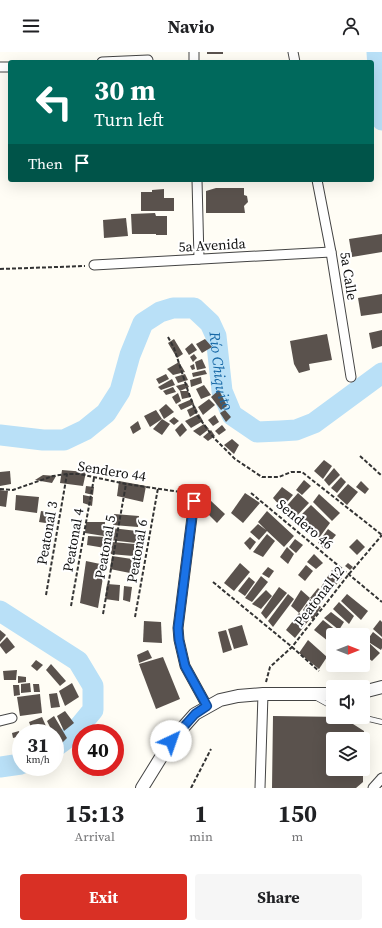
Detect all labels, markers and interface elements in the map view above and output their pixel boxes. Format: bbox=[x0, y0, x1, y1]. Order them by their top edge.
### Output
text: Navio bbox=[168, 14, 214, 39]
icon: menu bbox=[20, 15, 42, 37]
icon: person bbox=[340, 15, 362, 37]
text: 30 m bbox=[94, 71, 156, 109]
icon: left bbox=[28, 76, 80, 128]
text: Turn left bbox=[94, 107, 164, 132]
icon: arrive bbox=[71, 152, 93, 174]
text: Then bbox=[28, 153, 63, 174]
street label: 5a Avenida bbox=[178, 233, 247, 257]
street label: 5a Calle bbox=[335, 250, 363, 302]
water label: Río Chiquito bbox=[205, 330, 239, 413]
street label: Sendero 44 bbox=[77, 456, 147, 486]
pin bbox=[177, 484, 211, 518]
icon: arrive bbox=[183, 490, 205, 512]
street label: Sendero 46 bbox=[272, 494, 338, 554]
street label: Peatonal 3 bbox=[32, 500, 62, 566]
street label: Peatonal 4 bbox=[58, 507, 88, 573]
street label: Peatonal 5 bbox=[90, 514, 120, 580]
street label: Peatonal 6 bbox=[122, 518, 152, 584]
street label: Peatonal 12 bbox=[289, 562, 349, 630]
north arrow bbox=[326, 628, 370, 672]
map controls bbox=[326, 628, 370, 776]
button: sound bbox=[326, 680, 370, 724]
position arrow bbox=[150, 720, 192, 762]
speed limit sign: 40 bbox=[72, 724, 124, 776]
text: 31 bbox=[27, 731, 49, 759]
button: layers bbox=[326, 732, 370, 776]
text: km/h bbox=[26, 753, 50, 766]
text: 15:13 bbox=[65, 797, 124, 830]
text: 1 bbox=[195, 797, 208, 830]
text: 150 bbox=[278, 797, 317, 830]
text: Arrival bbox=[75, 828, 115, 845]
text: min bbox=[189, 828, 213, 845]
text: m bbox=[292, 828, 303, 845]
button: Exit bbox=[20, 874, 187, 920]
button: Share bbox=[195, 874, 362, 920]

